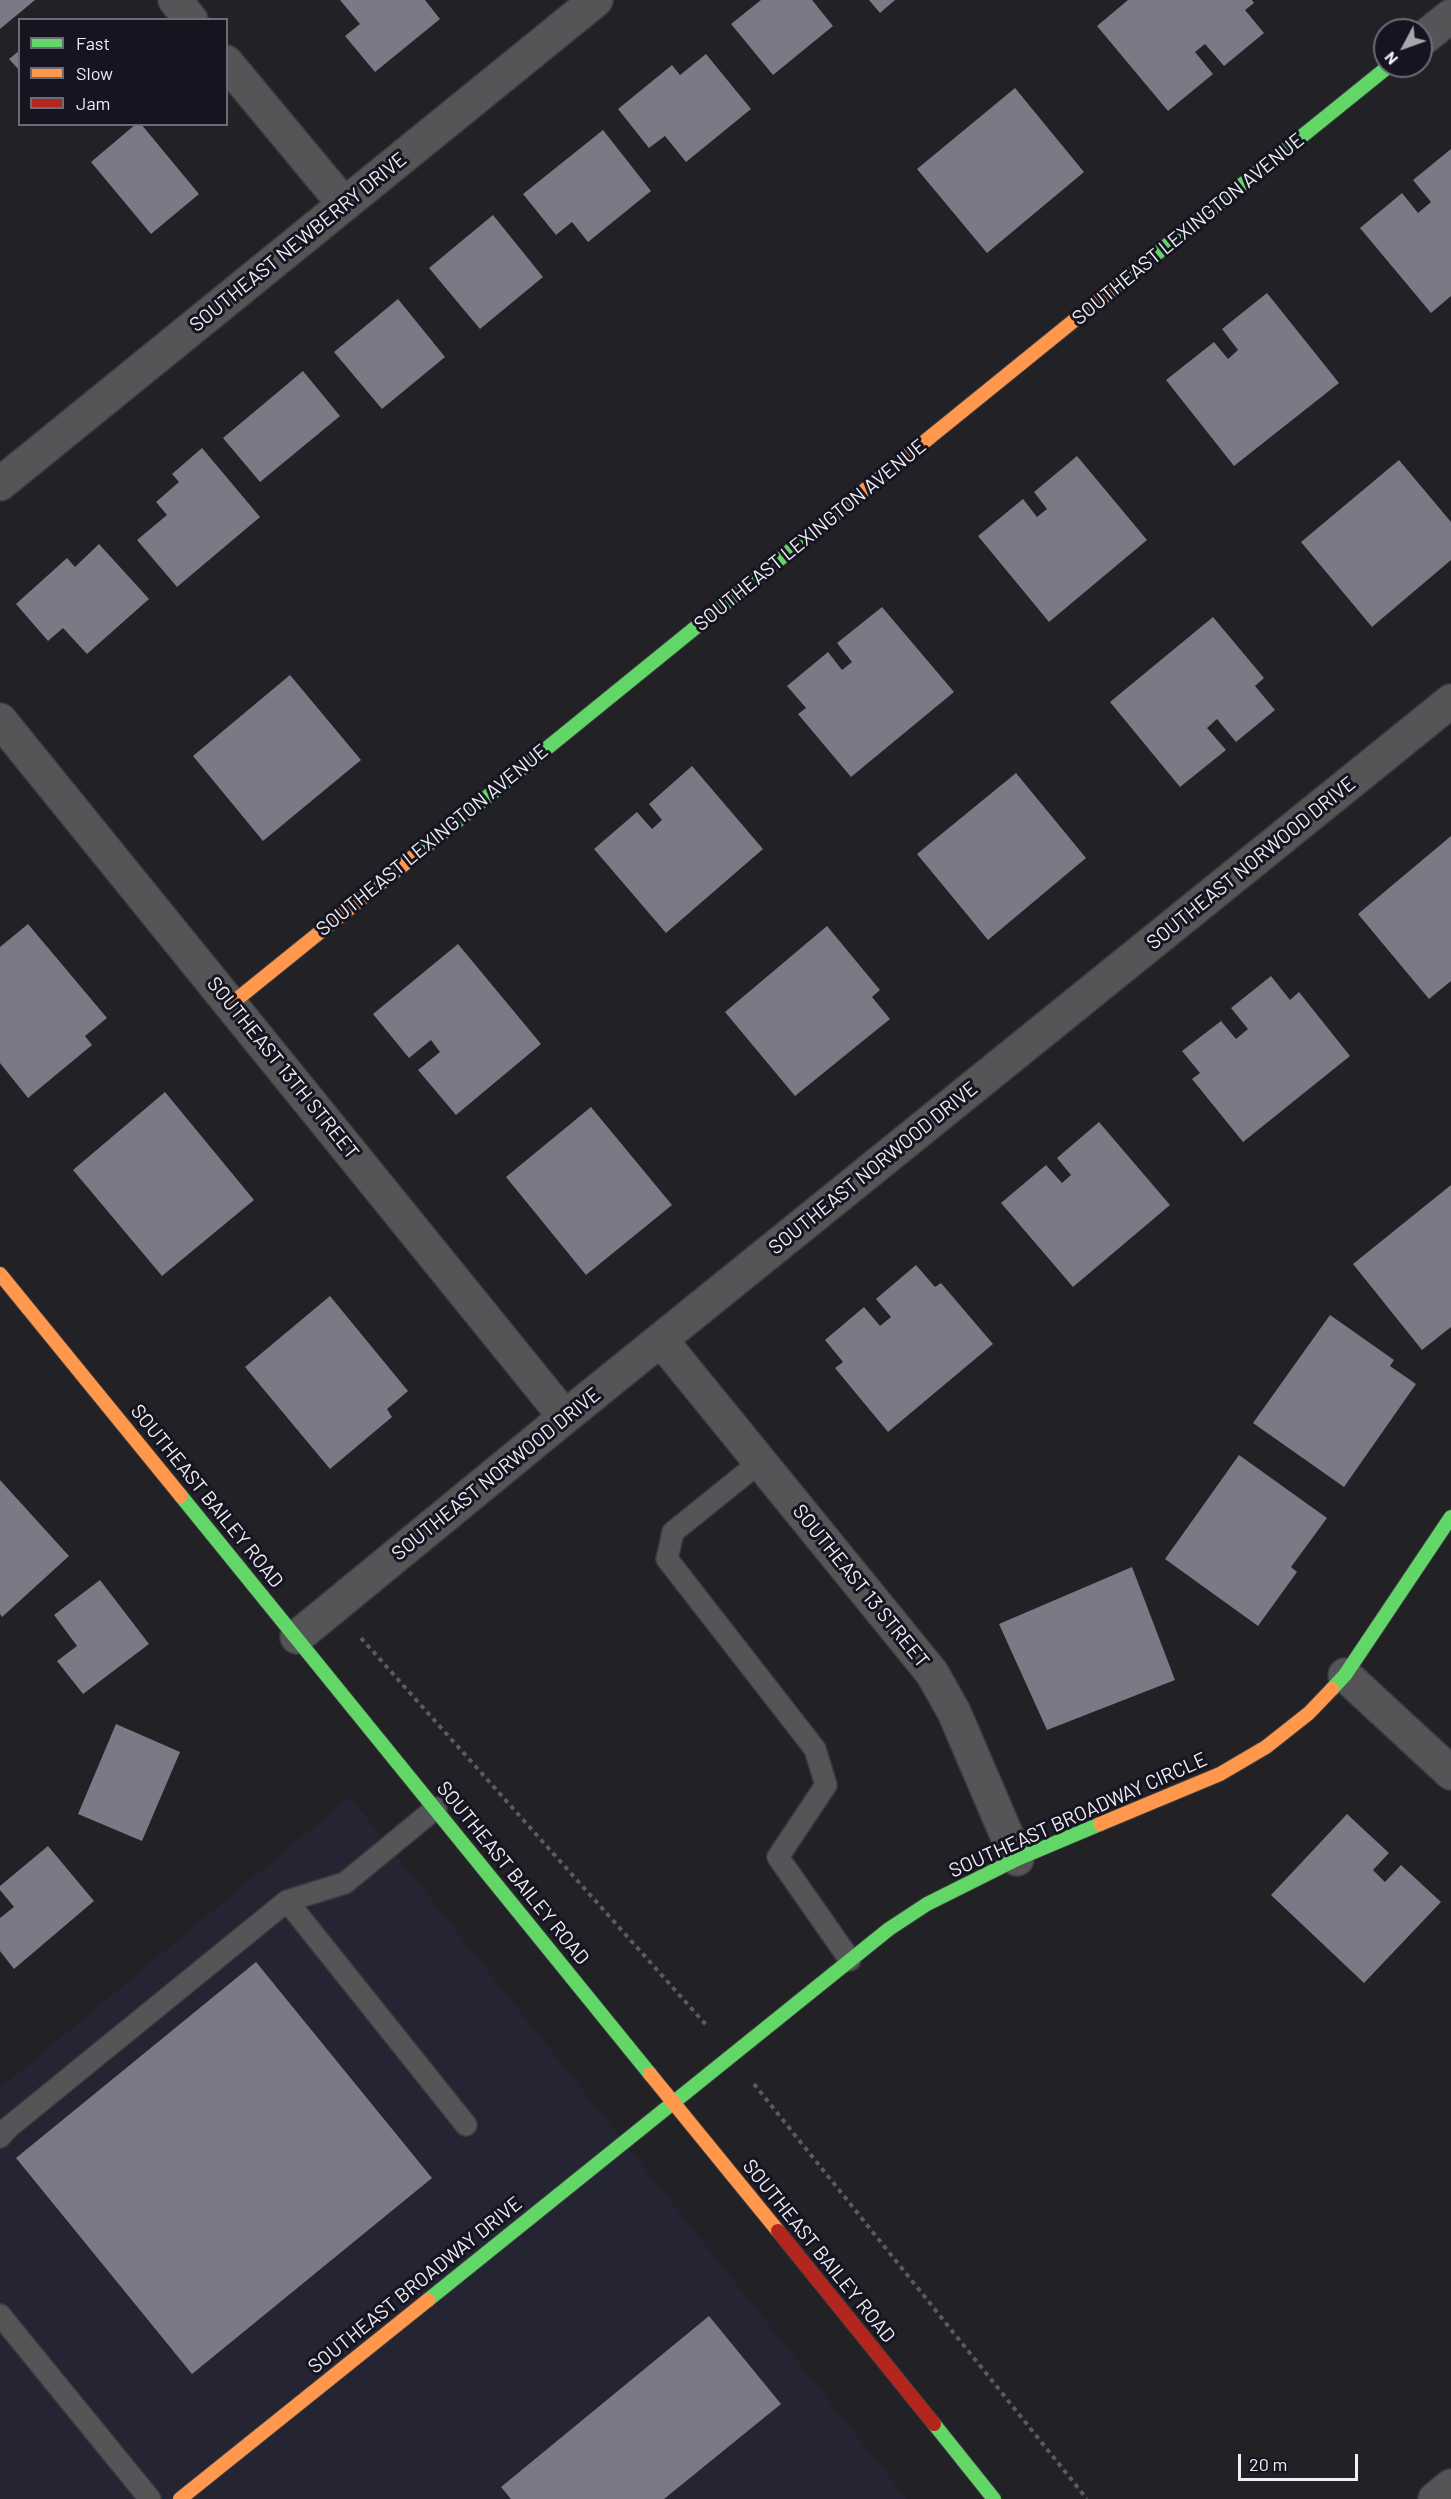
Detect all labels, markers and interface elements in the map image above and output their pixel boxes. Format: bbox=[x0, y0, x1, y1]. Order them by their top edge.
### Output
legend bbox=[18, 18, 228, 126]
north arrow bbox=[1373, 18, 1433, 78]
text: Fast bbox=[76, 32, 110, 54]
text: N bbox=[1380, 49, 1401, 69]
text: Slow bbox=[76, 62, 113, 84]
text: Jam bbox=[76, 92, 110, 114]
street label: SOUTHEAST LEXINGTON AVENUE bbox=[1067, 128, 1309, 330]
street label: SOUTHEAST NEWBERRY DRIVE bbox=[185, 147, 411, 337]
street label: SOUTHEAST LEXINGTON AVENUE bbox=[689, 434, 931, 636]
street label: SOUTHEAST LEXINGTON AVENUE bbox=[311, 739, 553, 941]
street label: SOUTHEAST NORWOOD DRIVE bbox=[1142, 771, 1360, 955]
street label: SOUTHEAST 13TH STREET bbox=[202, 972, 364, 1164]
street label: SOUTHEAST NORWOOD DRIVE bbox=[764, 1076, 982, 1260]
street label: SOUTHEAST NORWOOD DRIVE bbox=[387, 1382, 605, 1566]
street label: SOUTHEAST BAILEY ROAD bbox=[126, 1399, 288, 1593]
street label: SOUTHEAST 13 STREET bbox=[788, 1499, 934, 1673]
street label: SOUTHEAST BROADWAY CIRCLE bbox=[945, 1747, 1211, 1883]
street label: SOUTHEAST BAILEY ROAD bbox=[432, 1776, 594, 1970]
street label: SOUTHEAST BAILEY ROAD bbox=[738, 2154, 900, 2348]
street label: SOUTHEAST BROADWAY DRIVE bbox=[303, 2191, 527, 2379]
scale bar bbox=[1241, 2442, 1361, 2480]
text: 20 m bbox=[1249, 2453, 1287, 2475]

